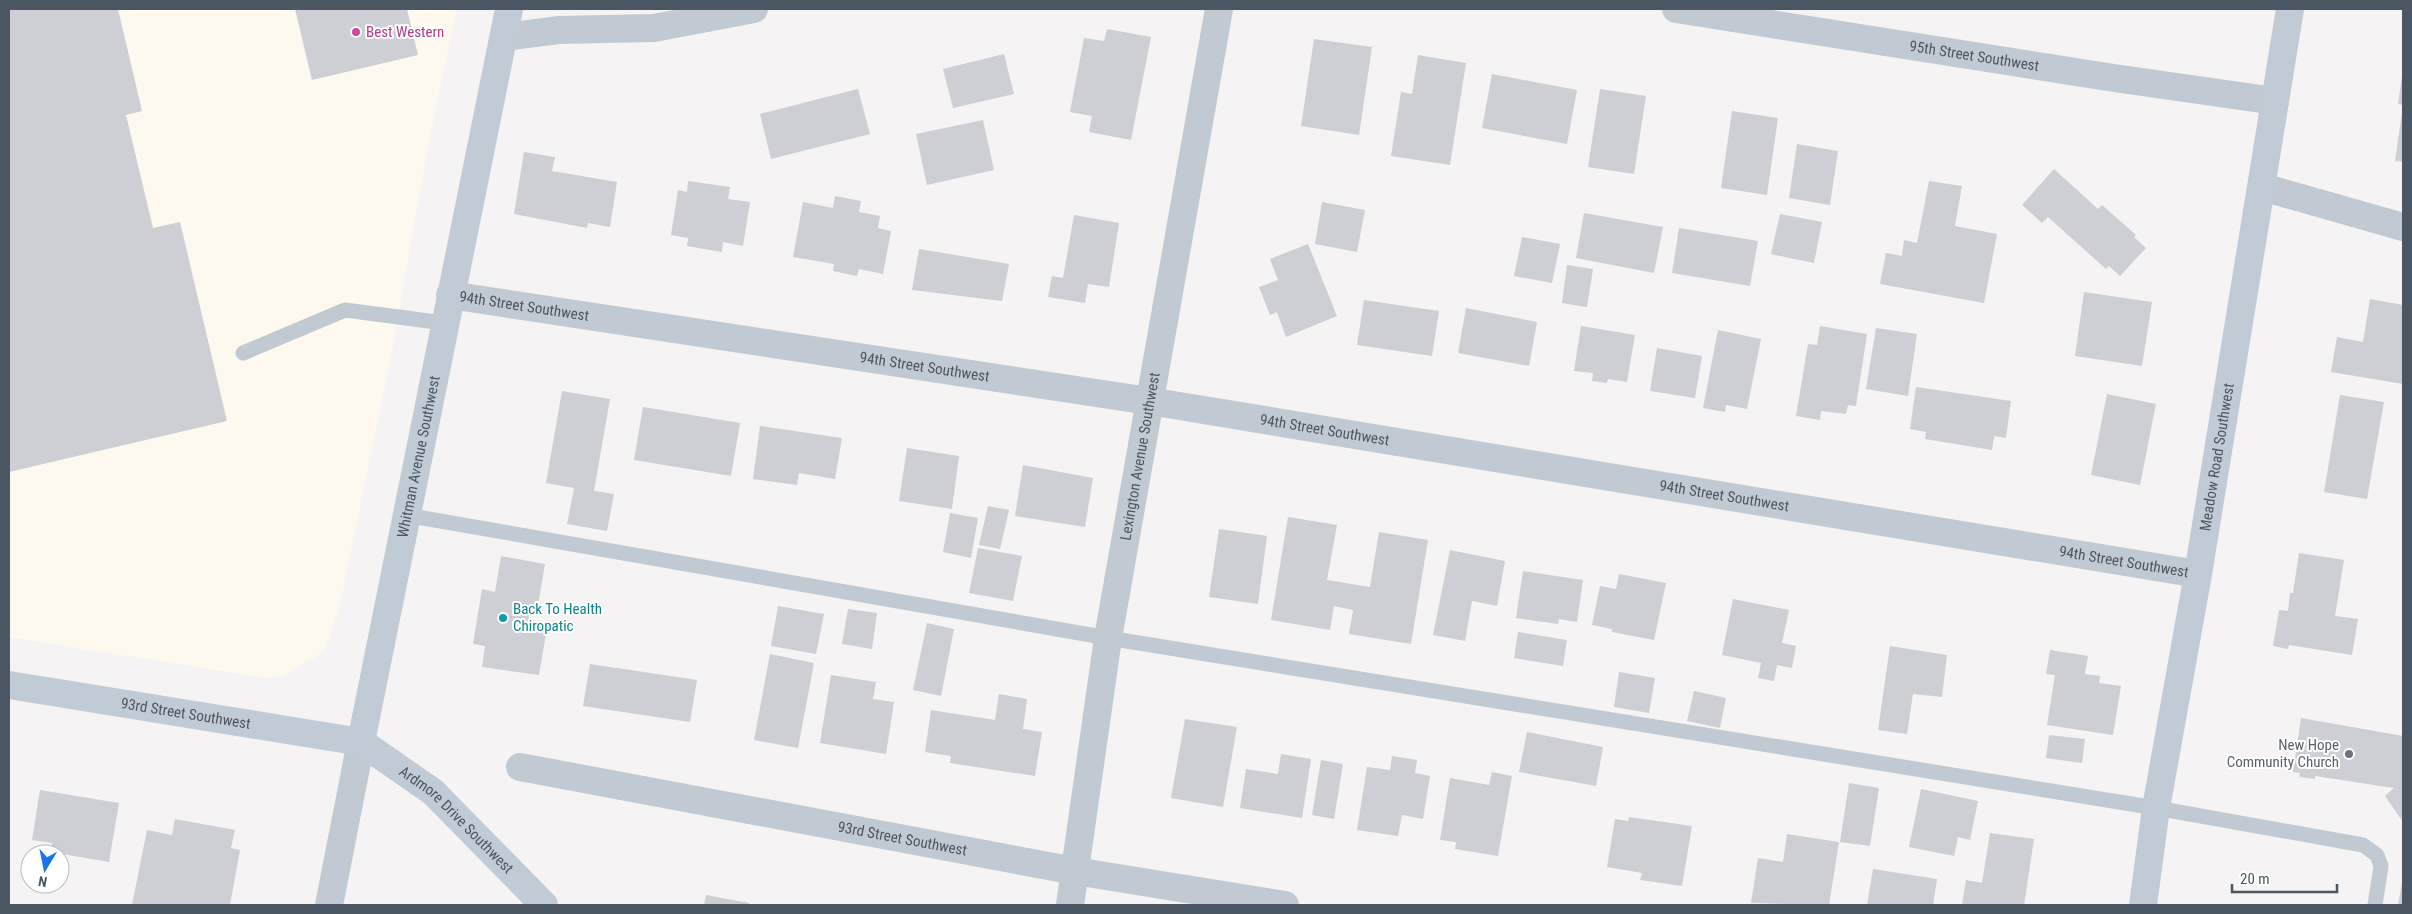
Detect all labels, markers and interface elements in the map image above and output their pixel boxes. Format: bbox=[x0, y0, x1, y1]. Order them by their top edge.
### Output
place label: Best Western bbox=[366, 23, 444, 41]
marker: Best Western bbox=[350, 26, 362, 38]
street label: 95th Street Southwest bbox=[1908, 37, 2040, 75]
street label: 94th Street Southwest bbox=[458, 288, 590, 325]
street label: 94th Street Southwest bbox=[858, 348, 991, 386]
street label: Lexington Avenue Southwest bbox=[1116, 371, 1164, 542]
street label: Whitman Avenue Southwest bbox=[393, 374, 444, 539]
street label: Meadow Road Southwest bbox=[2196, 382, 2238, 532]
street label: 94th Street Southwest bbox=[1259, 410, 1391, 450]
street label: 94th Street Southwest bbox=[1658, 476, 1790, 515]
street label: 94th Street Southwest bbox=[2058, 542, 2190, 581]
place label: Back To Health Chiropatic bbox=[513, 600, 602, 635]
marker: Back To Health Chiropatic bbox=[497, 612, 509, 624]
street label: 93rd Street Southwest bbox=[120, 694, 252, 733]
place label: New Hope Community Church bbox=[2227, 736, 2339, 771]
marker: New Hope Community Church bbox=[2343, 748, 2355, 760]
street label: Ardmore Drive Southwest bbox=[396, 762, 517, 877]
street label: 93rd Street Southwest bbox=[836, 818, 968, 860]
north arrow bbox=[20, 844, 70, 894]
scale bar bbox=[2232, 862, 2337, 894]
text: 20 m bbox=[2240, 870, 2270, 888]
text: N bbox=[37, 873, 48, 890]

